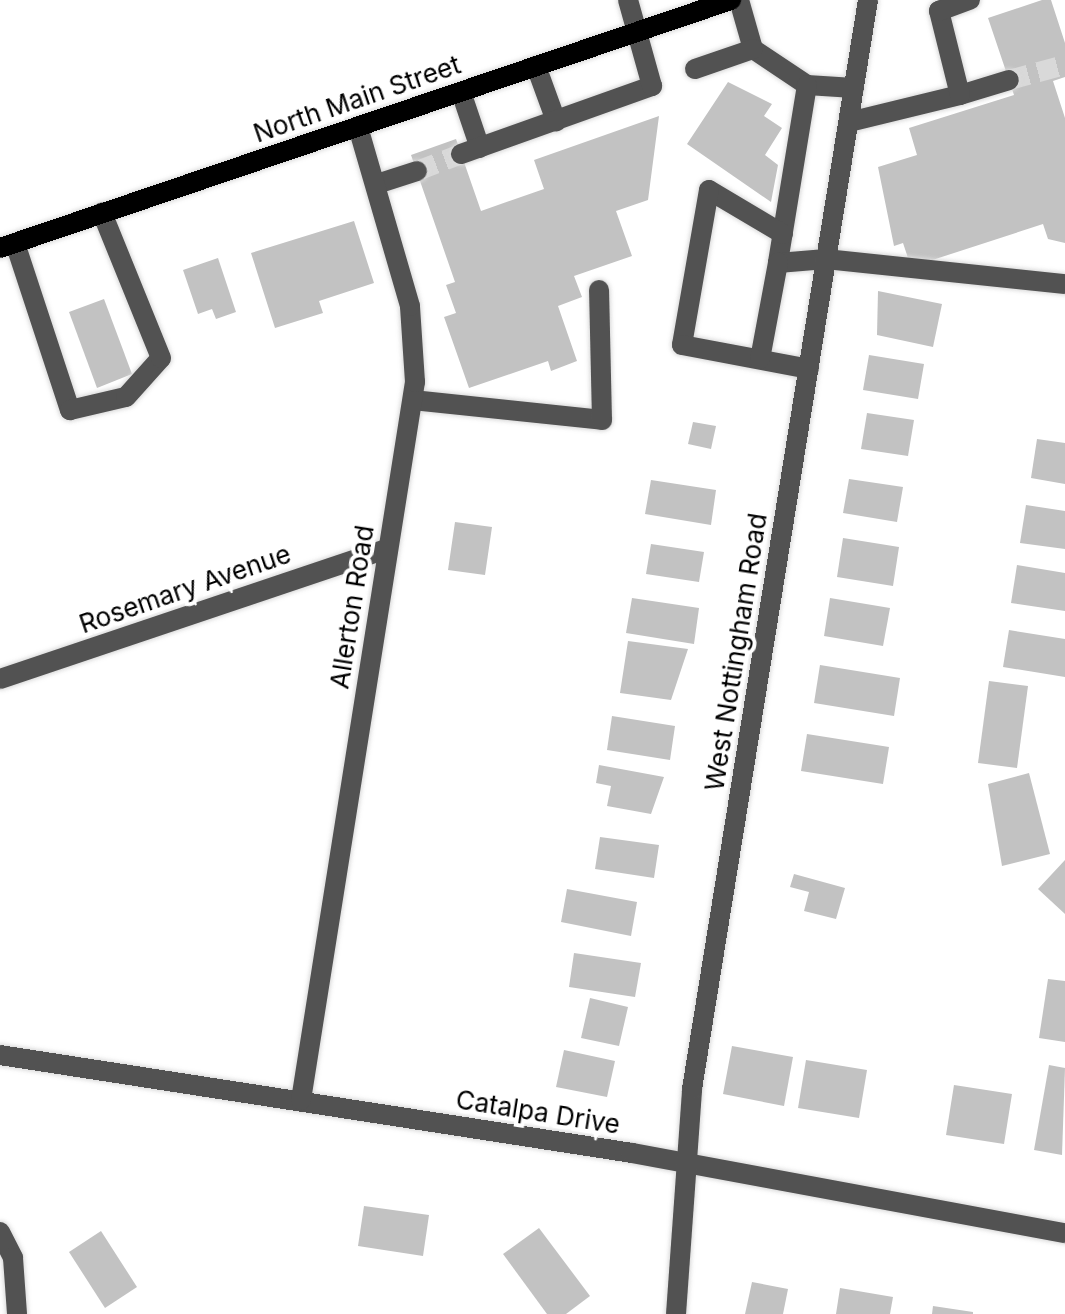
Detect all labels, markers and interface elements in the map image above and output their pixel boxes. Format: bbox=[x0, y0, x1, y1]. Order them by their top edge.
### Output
street label: North Main Street bbox=[249, 49, 465, 149]
street label: West Nottingham Road bbox=[699, 511, 773, 793]
street label: Allerton Road bbox=[324, 523, 380, 691]
street label: Rosemary Avenue bbox=[75, 538, 295, 640]
street label: Catalpa Drive bbox=[454, 1084, 622, 1140]

